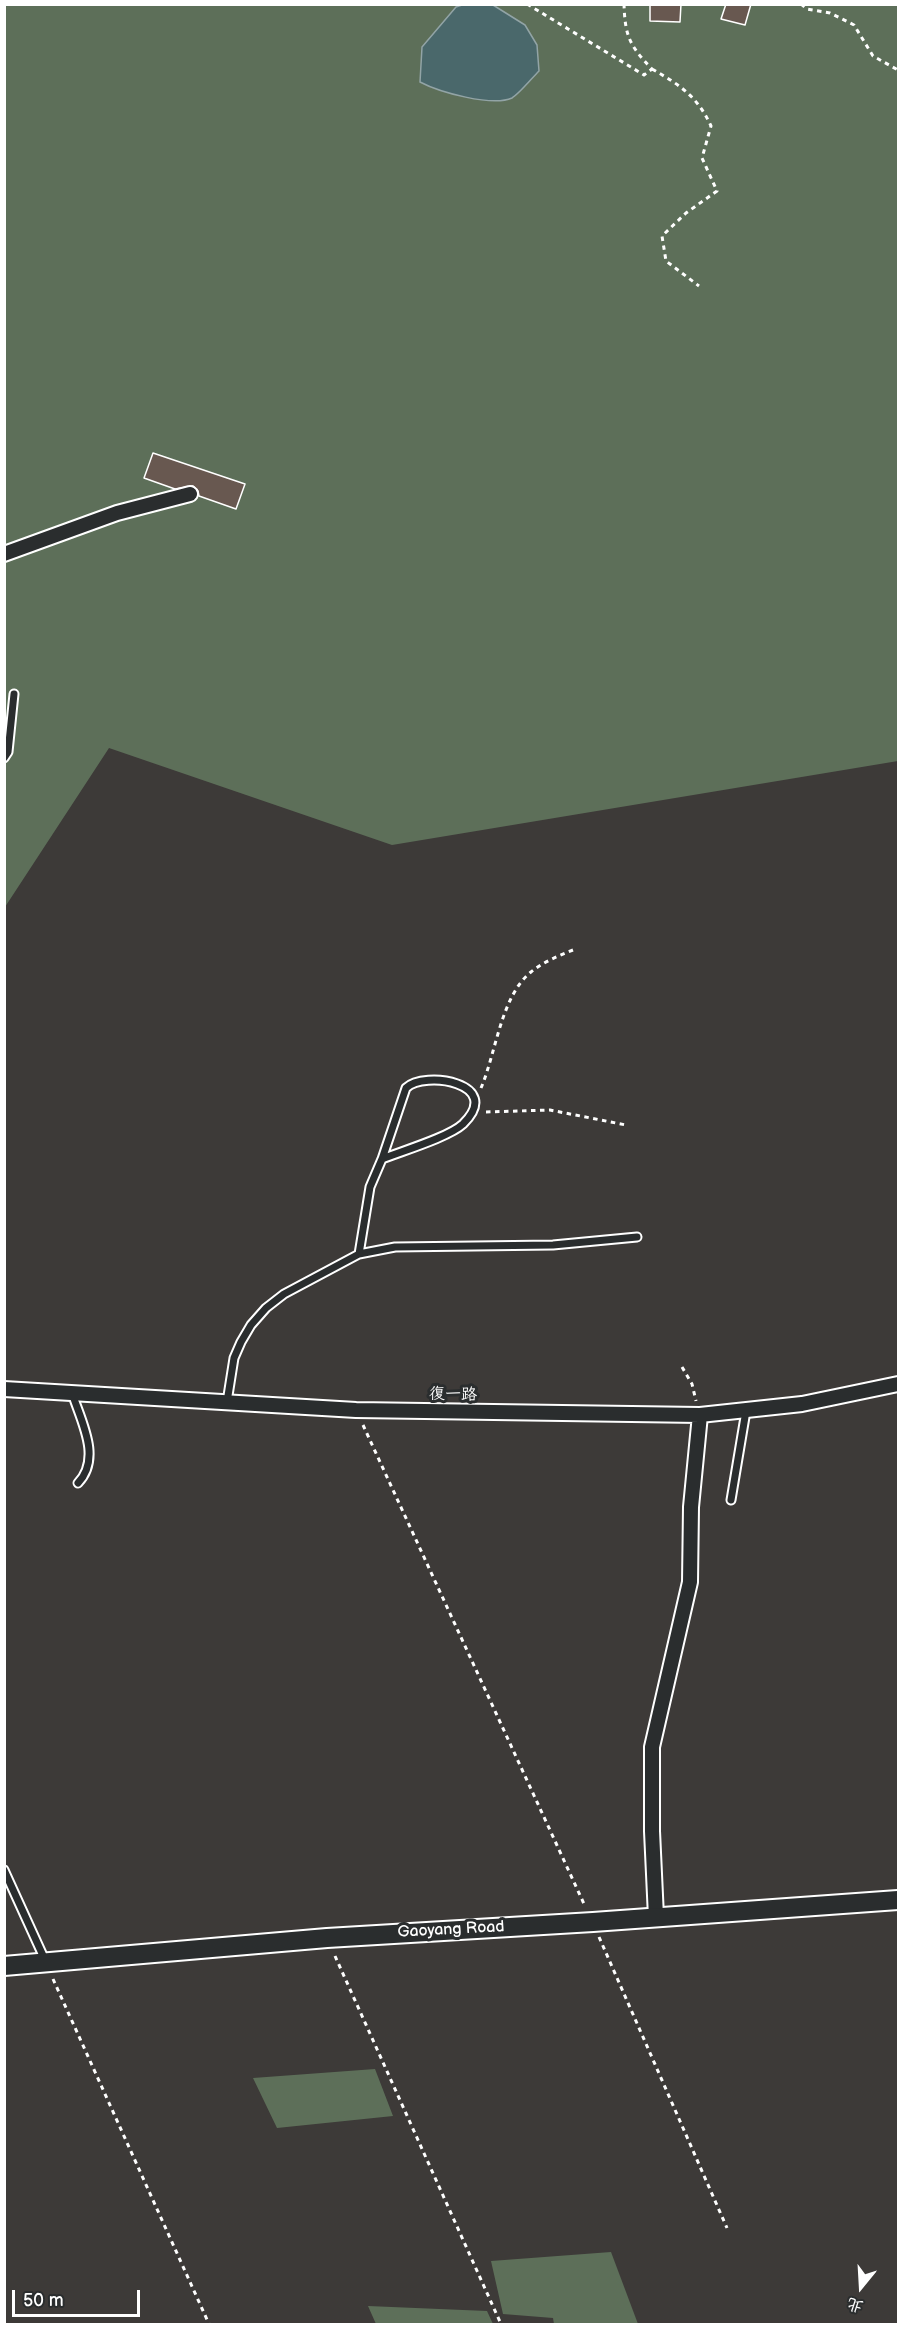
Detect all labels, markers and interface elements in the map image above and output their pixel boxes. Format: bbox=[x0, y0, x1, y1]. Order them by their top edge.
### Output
street label: 復一路 bbox=[429, 1385, 477, 1405]
street label: Gaoyang Road bbox=[397, 1918, 505, 1942]
north arrow bbox=[831, 2257, 891, 2317]
scale bar bbox=[15, 2278, 142, 2316]
text: 50 m bbox=[23, 2290, 64, 2311]
text: 北 bbox=[845, 2293, 866, 2316]

